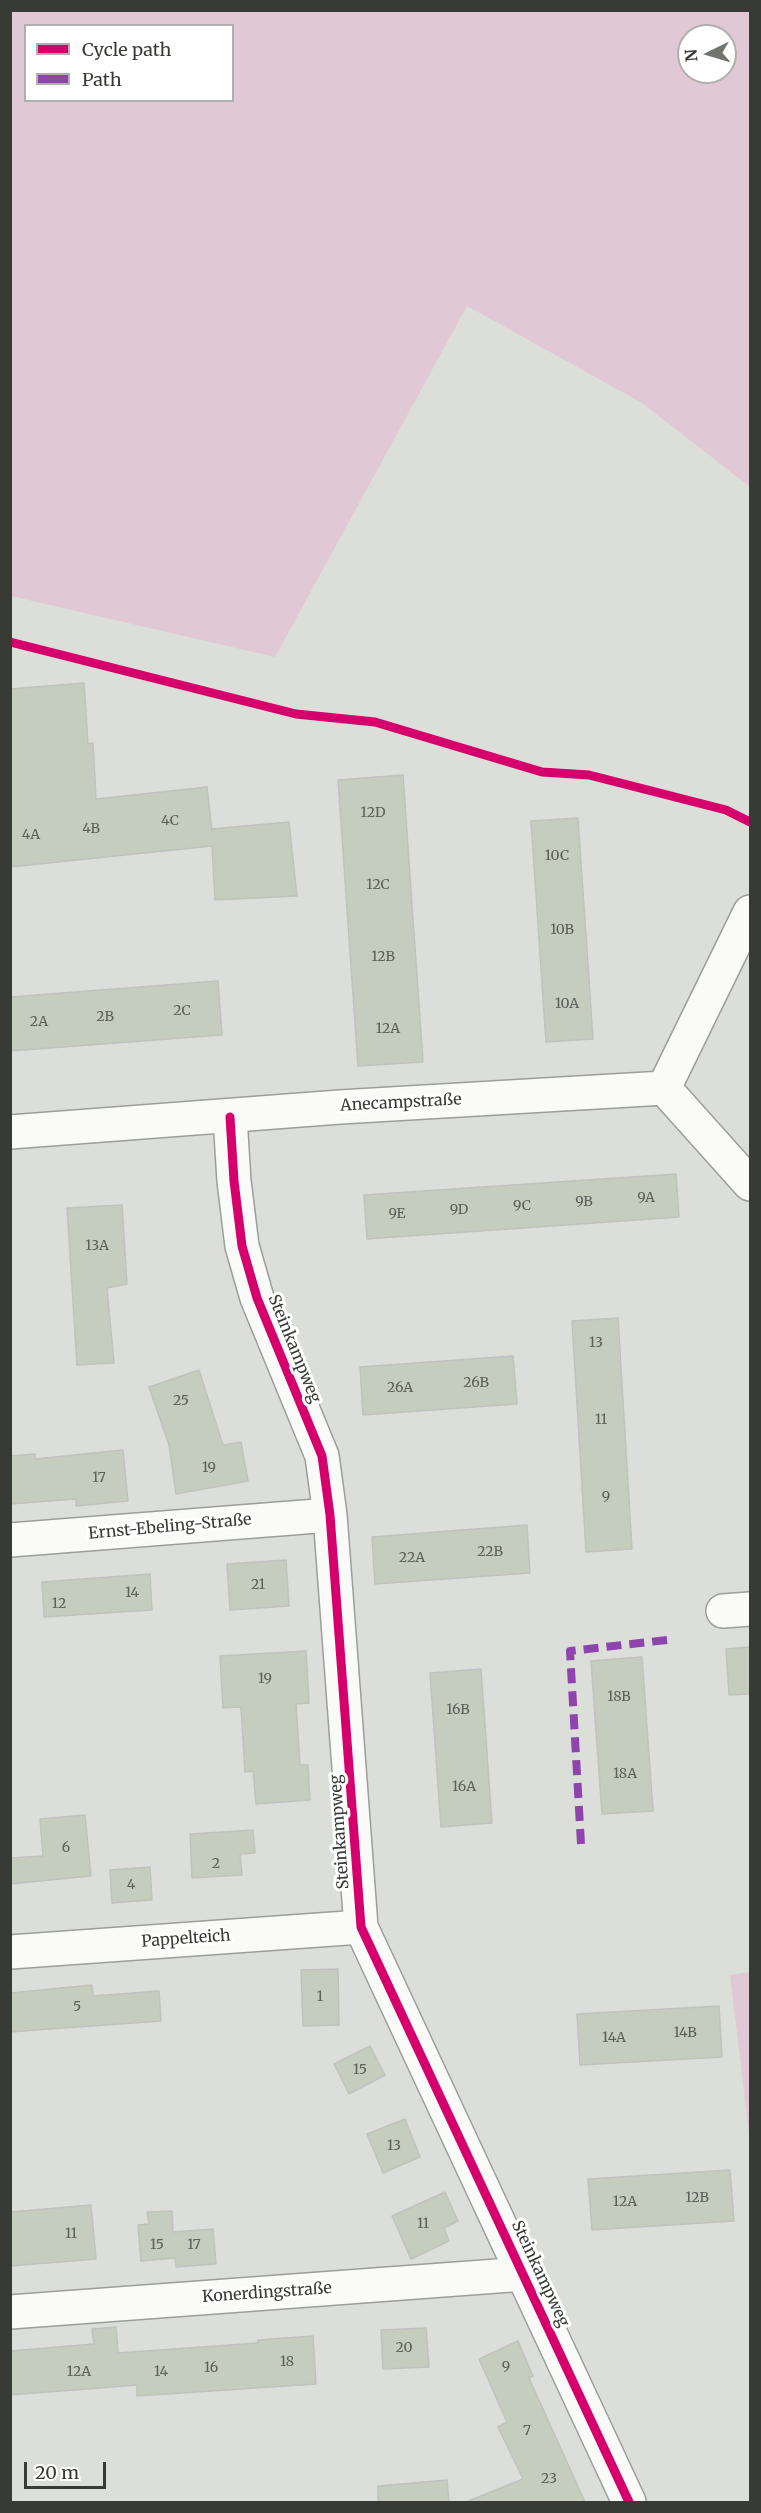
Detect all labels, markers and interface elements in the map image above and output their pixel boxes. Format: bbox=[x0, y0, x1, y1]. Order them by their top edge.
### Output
legend bbox=[24, 24, 234, 102]
north arrow bbox=[677, 24, 737, 84]
text: Cycle path bbox=[82, 38, 171, 61]
text: N bbox=[681, 48, 702, 63]
text: Path bbox=[82, 68, 122, 91]
house number: 12D bbox=[361, 805, 385, 821]
house number: 4C bbox=[161, 813, 179, 829]
house number: 4B bbox=[82, 821, 100, 837]
house number: 4A bbox=[22, 827, 40, 843]
house number: 10C bbox=[545, 848, 569, 864]
house number: 12C bbox=[366, 877, 390, 893]
house number: 10B bbox=[550, 922, 574, 938]
house number: 12B bbox=[371, 949, 395, 965]
house number: 10A bbox=[555, 996, 579, 1012]
house number: 2C bbox=[173, 1003, 191, 1019]
house number: 2B bbox=[96, 1009, 114, 1025]
house number: 2A bbox=[30, 1014, 48, 1030]
house number: 12A bbox=[376, 1021, 400, 1037]
street label: Anecampstraße bbox=[340, 1090, 462, 1116]
house number: 9A bbox=[637, 1190, 655, 1206]
house number: 9B bbox=[575, 1194, 593, 1210]
house number: 9C bbox=[513, 1198, 531, 1214]
house number: 9D bbox=[450, 1202, 468, 1218]
house number: 9E bbox=[389, 1206, 405, 1222]
house number: 13A bbox=[85, 1238, 109, 1254]
street label: Steinkampweg bbox=[264, 1292, 324, 1406]
house number: 13 bbox=[589, 1335, 603, 1351]
house number: 26B bbox=[463, 1375, 489, 1391]
house number: 26A bbox=[387, 1380, 413, 1396]
house number: 25 bbox=[173, 1393, 189, 1409]
house number: 11 bbox=[595, 1412, 607, 1428]
house number: 19 bbox=[202, 1460, 216, 1476]
house number: 17 bbox=[92, 1470, 106, 1486]
house number: 9 bbox=[602, 1489, 610, 1505]
street label: Ernst-Ebeling-Straße bbox=[88, 1510, 252, 1544]
house number: 22B bbox=[477, 1544, 503, 1560]
house number: 22A bbox=[399, 1550, 425, 1566]
house number: 21 bbox=[251, 1577, 265, 1593]
house number: 14 bbox=[125, 1585, 139, 1601]
house number: 12 bbox=[52, 1596, 66, 1612]
house number: 19 bbox=[258, 1671, 272, 1687]
house number: 18B bbox=[607, 1689, 631, 1705]
house number: 16B bbox=[446, 1702, 470, 1718]
house number: 18A bbox=[613, 1766, 637, 1782]
street label: Steinkampweg bbox=[326, 1774, 354, 1890]
house number: 16A bbox=[452, 1779, 476, 1795]
house number: 6 bbox=[62, 1840, 70, 1856]
house number: 2 bbox=[212, 1856, 220, 1872]
house number: 4 bbox=[127, 1877, 135, 1893]
street label: Pappelteich bbox=[141, 1926, 231, 1952]
house number: 1 bbox=[317, 1989, 323, 2005]
house number: 5 bbox=[73, 1999, 81, 2015]
house number: 14B bbox=[673, 2025, 697, 2041]
house number: 14A bbox=[602, 2030, 626, 2046]
house number: 15 bbox=[353, 2062, 367, 2078]
house number: 13 bbox=[387, 2138, 401, 2154]
house number: 12B bbox=[685, 2190, 709, 2206]
house number: 12A bbox=[613, 2194, 637, 2210]
house number: 11 bbox=[417, 2216, 429, 2232]
street label: Steinkampweg bbox=[507, 2218, 573, 2330]
house number: 11 bbox=[65, 2226, 77, 2242]
house number: 15 bbox=[150, 2237, 164, 2253]
house number: 17 bbox=[187, 2237, 201, 2253]
street label: Konerdingstraße bbox=[202, 2279, 332, 2307]
house number: 20 bbox=[395, 2340, 413, 2356]
house number: 18 bbox=[280, 2354, 294, 2370]
house number: 9 bbox=[502, 2359, 510, 2375]
house number: 16 bbox=[204, 2360, 218, 2376]
house number: 12A bbox=[67, 2364, 91, 2380]
house number: 14 bbox=[154, 2364, 168, 2380]
house number: 7 bbox=[523, 2423, 531, 2439]
scale bar bbox=[27, 2450, 110, 2488]
text: 20 m bbox=[35, 2461, 79, 2484]
house number: 23 bbox=[541, 2471, 557, 2487]

